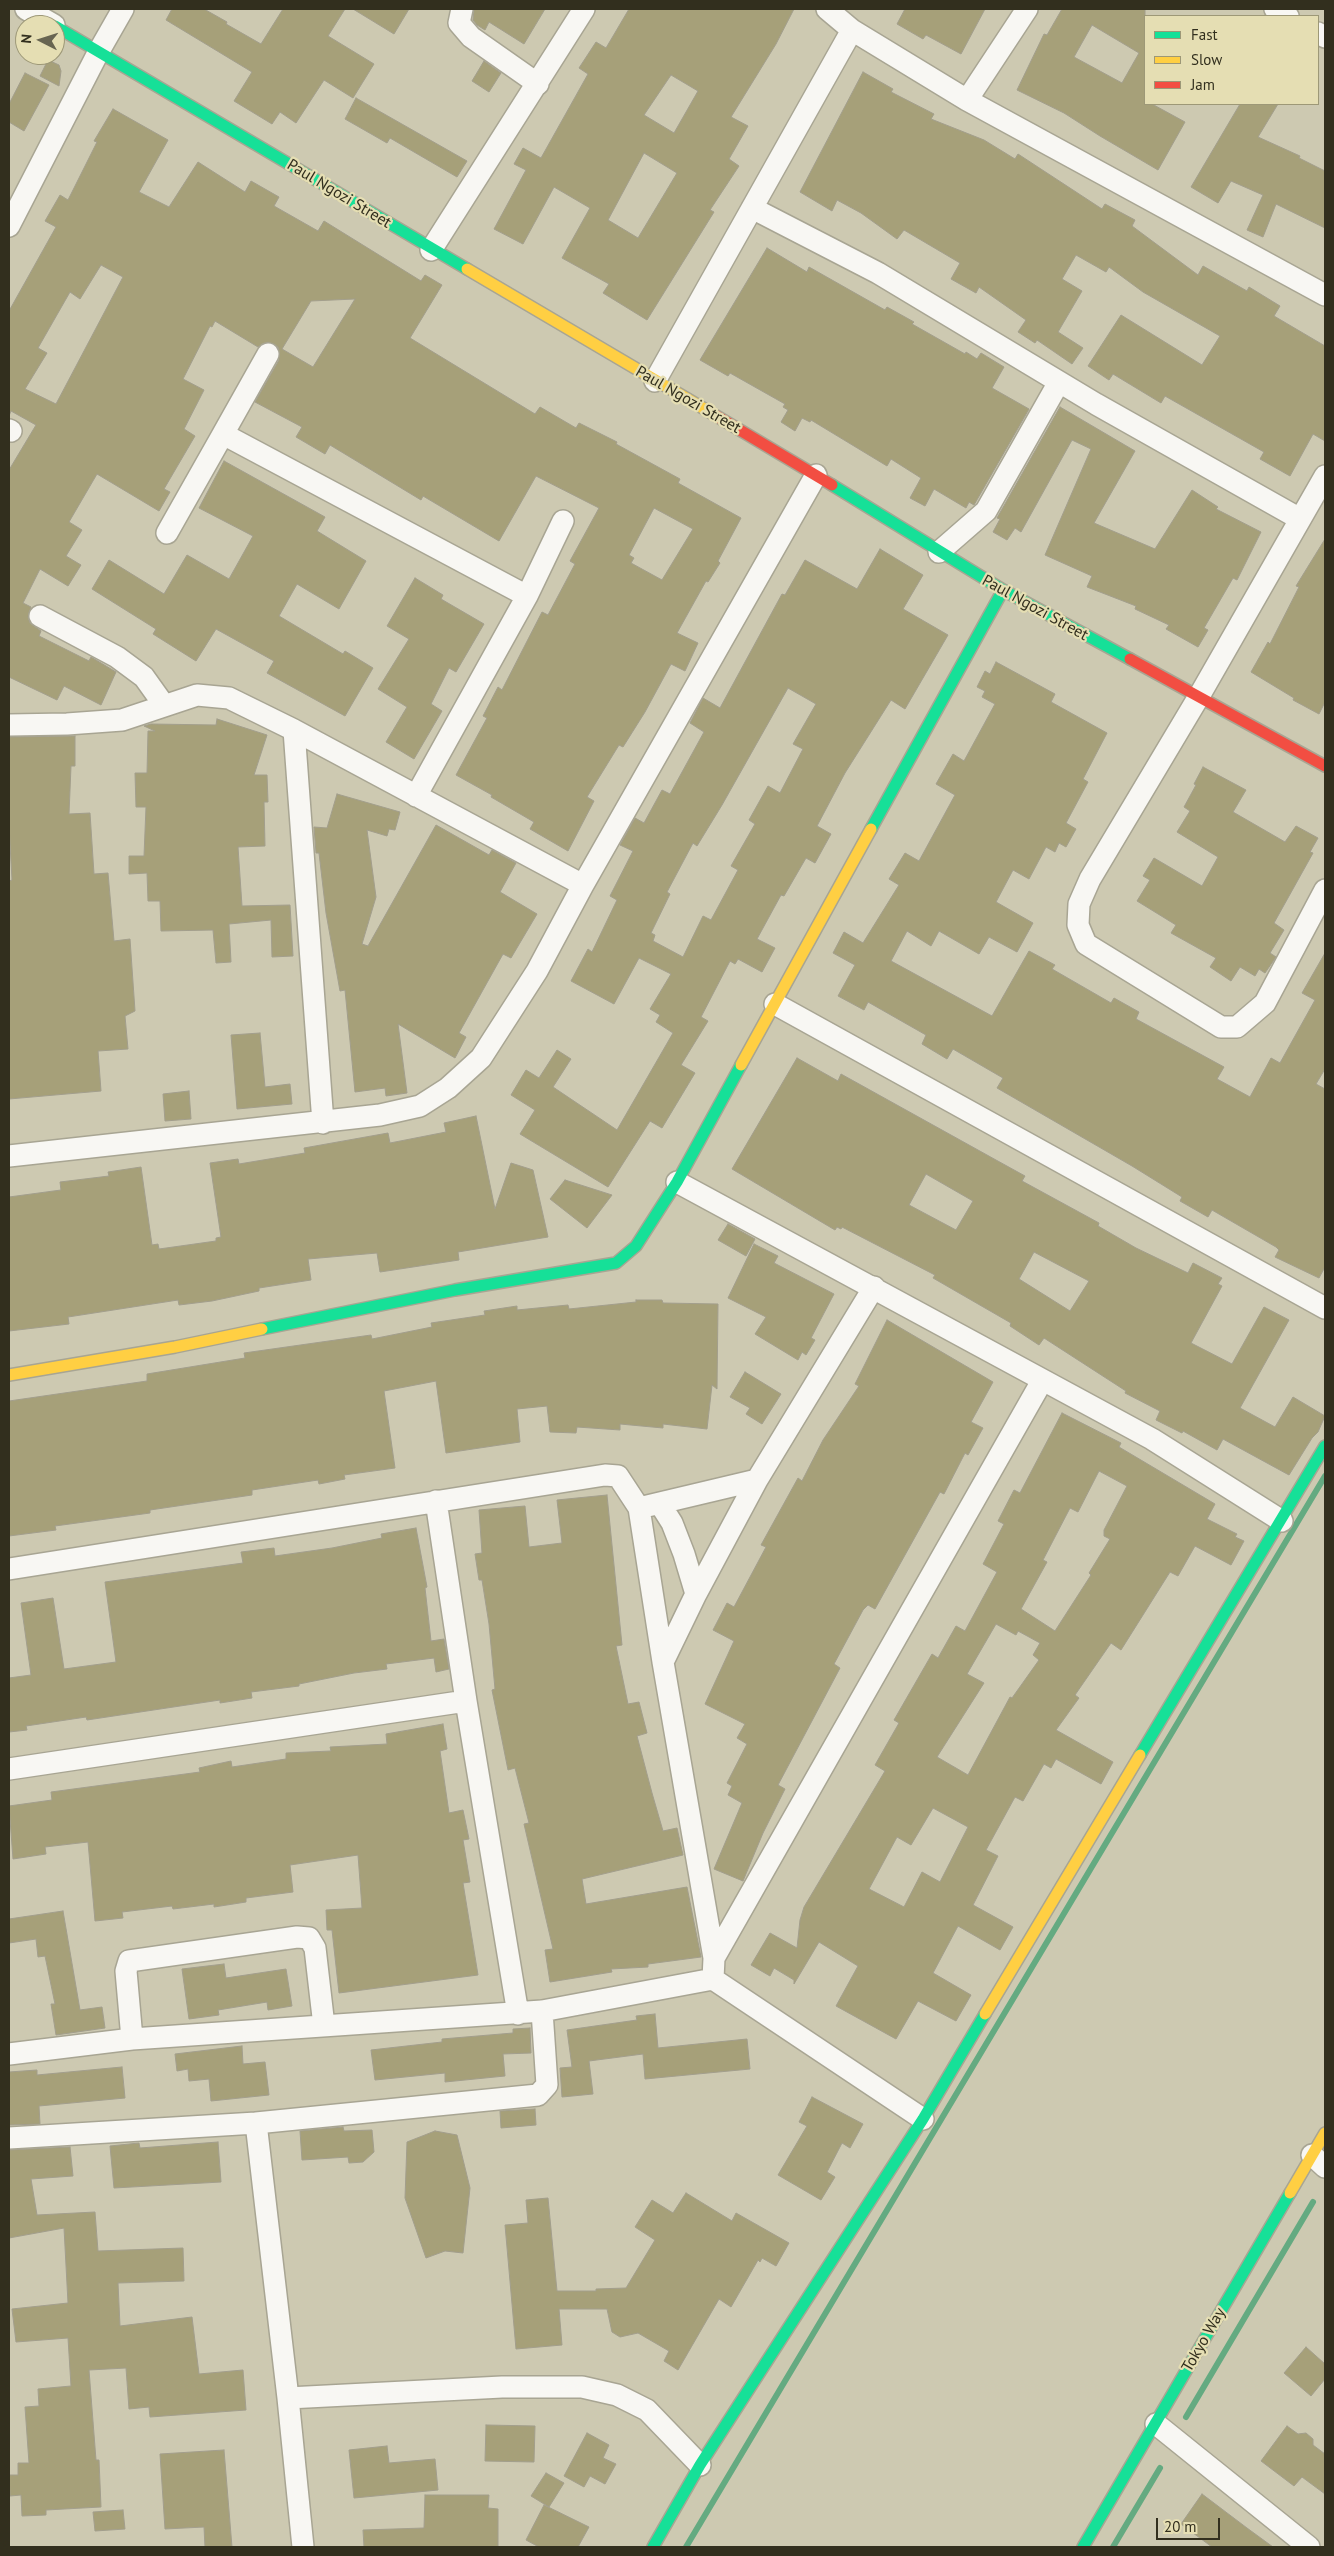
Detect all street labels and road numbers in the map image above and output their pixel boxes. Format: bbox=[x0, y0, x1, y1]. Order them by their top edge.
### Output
street label: Paul Ngozi Street bbox=[283, 155, 395, 233]
street label: Paul Ngozi Street bbox=[632, 362, 744, 438]
street label: Paul Ngozi Street bbox=[979, 571, 1091, 645]
street label: Tokyo Way bbox=[1178, 2304, 1230, 2376]

